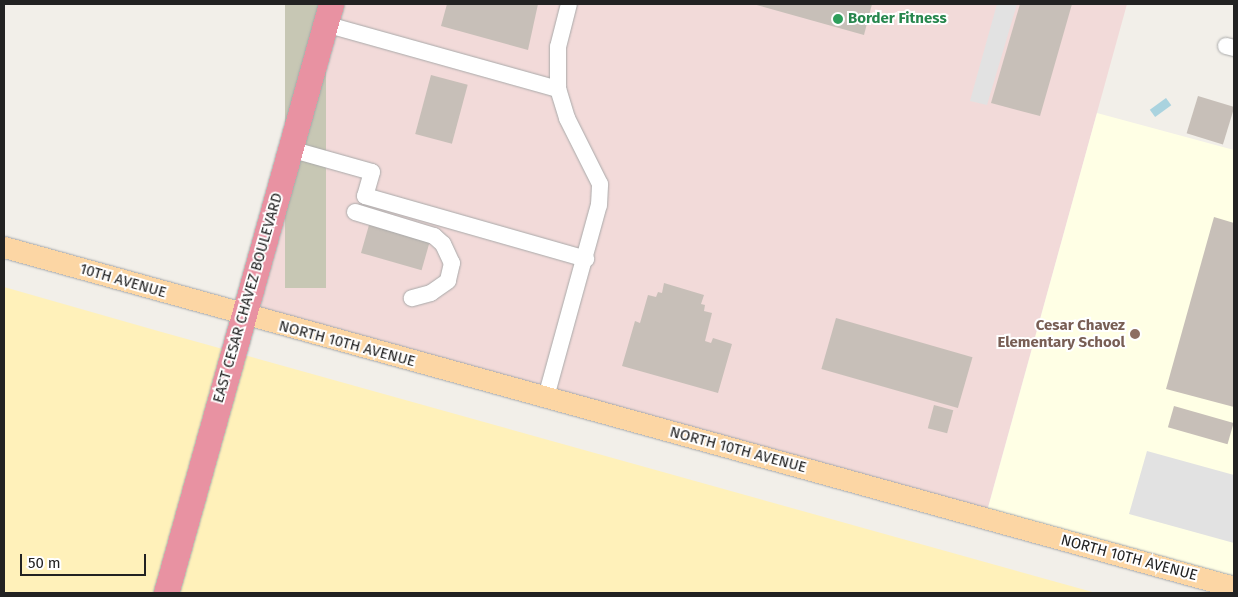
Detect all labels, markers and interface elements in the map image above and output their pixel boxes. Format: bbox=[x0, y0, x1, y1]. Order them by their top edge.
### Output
place label: Border Fitness bbox=[848, 10, 947, 28]
marker: Border Fitness bbox=[832, 13, 844, 25]
street label: EAST CESAR CHAVEZ BOULEVARD bbox=[209, 191, 287, 405]
street label: 10TH AVENUE bbox=[78, 260, 168, 302]
place label: Cesar Chavez Elementary School bbox=[997, 316, 1125, 351]
street label: NORTH 10TH AVENUE bbox=[277, 317, 417, 371]
marker: Cesar Chavez Elementary School bbox=[1129, 328, 1141, 340]
street label: NORTH 10TH AVENUE bbox=[668, 423, 808, 477]
street label: NORTH 10TH AVENUE bbox=[1059, 531, 1199, 585]
scale bar bbox=[22, 544, 149, 576]
text: 50 m bbox=[28, 554, 61, 572]

